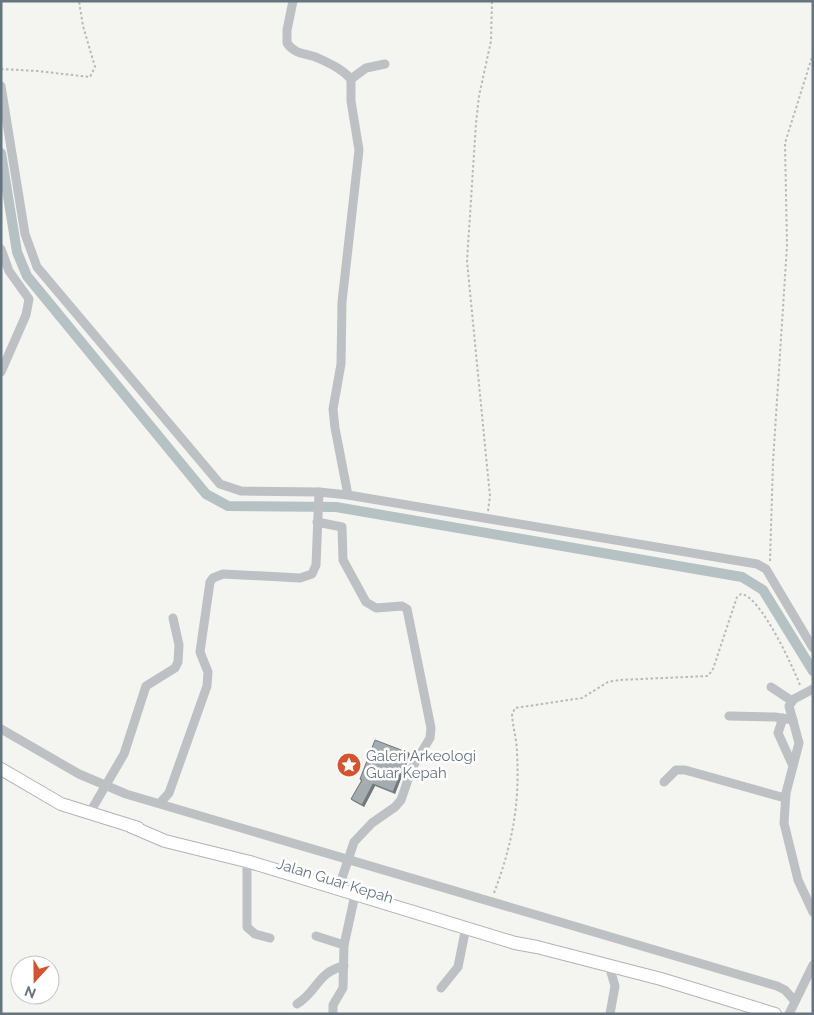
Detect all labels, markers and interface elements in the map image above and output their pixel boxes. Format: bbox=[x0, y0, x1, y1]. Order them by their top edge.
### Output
place label: Galeri Arkeologi Guar Kepah bbox=[366, 747, 476, 782]
place icon: Galeri Arkeologi Guar Kepah bbox=[336, 752, 362, 778]
street label: Jalan Guar Kepah bbox=[275, 855, 395, 907]
north arrow bbox=[10, 955, 60, 1005]
text: N bbox=[22, 983, 38, 1002]

